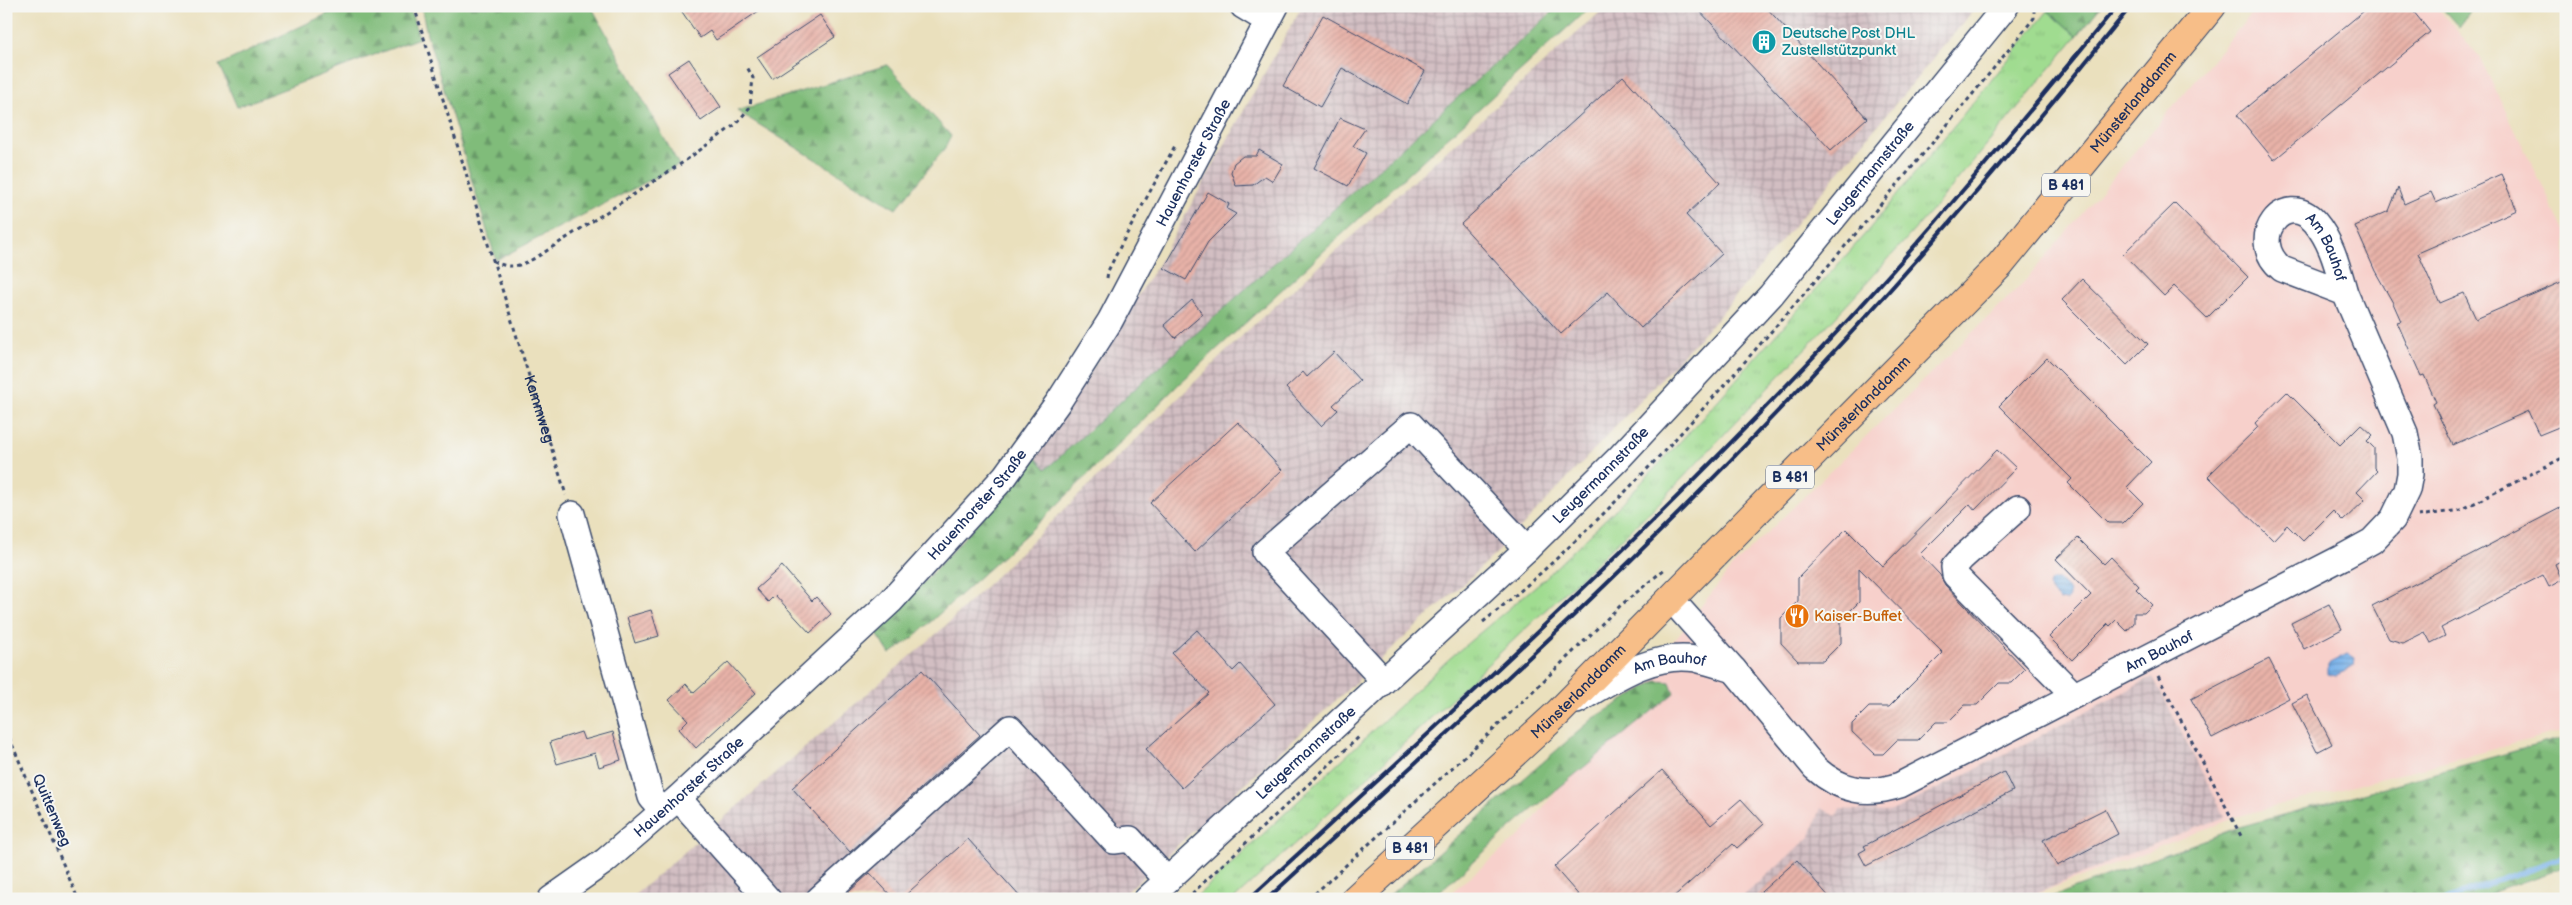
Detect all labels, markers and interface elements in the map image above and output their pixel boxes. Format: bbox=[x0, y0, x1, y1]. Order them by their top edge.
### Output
place label: Deutsche Post DHL Zustellstützpunkt bbox=[1781, 24, 1915, 60]
building icon: Deutsche Post DHL Zustellstützpunkt bbox=[1751, 29, 1777, 55]
street label: Münsterlanddamm bbox=[2086, 48, 2181, 158]
street label: Hauenhorster Straße bbox=[1152, 96, 1235, 230]
street label: Leugermannstraße bbox=[1822, 117, 1919, 230]
road number: B 481 bbox=[2042, 174, 2090, 196]
street label: Am Bauhof bbox=[2301, 209, 2350, 284]
street label: Münsterlanddamm bbox=[1812, 352, 1915, 456]
street label: Kammweg bbox=[519, 373, 558, 445]
street label: Leugermannstraße bbox=[1549, 423, 1653, 528]
street label: Hauenhorster Straße bbox=[924, 445, 1031, 564]
road number: B 481 bbox=[1766, 466, 1814, 488]
restaurant icon: Kaiser-Buffet bbox=[1784, 603, 1810, 629]
place label: Kaiser-Buffet bbox=[1814, 607, 1902, 626]
street label: Am Bauhof bbox=[2122, 626, 2197, 677]
street label: Münsterlanddamm bbox=[1527, 641, 1630, 743]
street label: Am Bauhof bbox=[1630, 649, 1709, 679]
street label: Leugermannstraße bbox=[1252, 702, 1360, 804]
street label: Hauenhorster Straße bbox=[630, 733, 748, 842]
street label: Quittenweg bbox=[28, 771, 75, 849]
road number: B 481 bbox=[1386, 836, 1434, 860]

